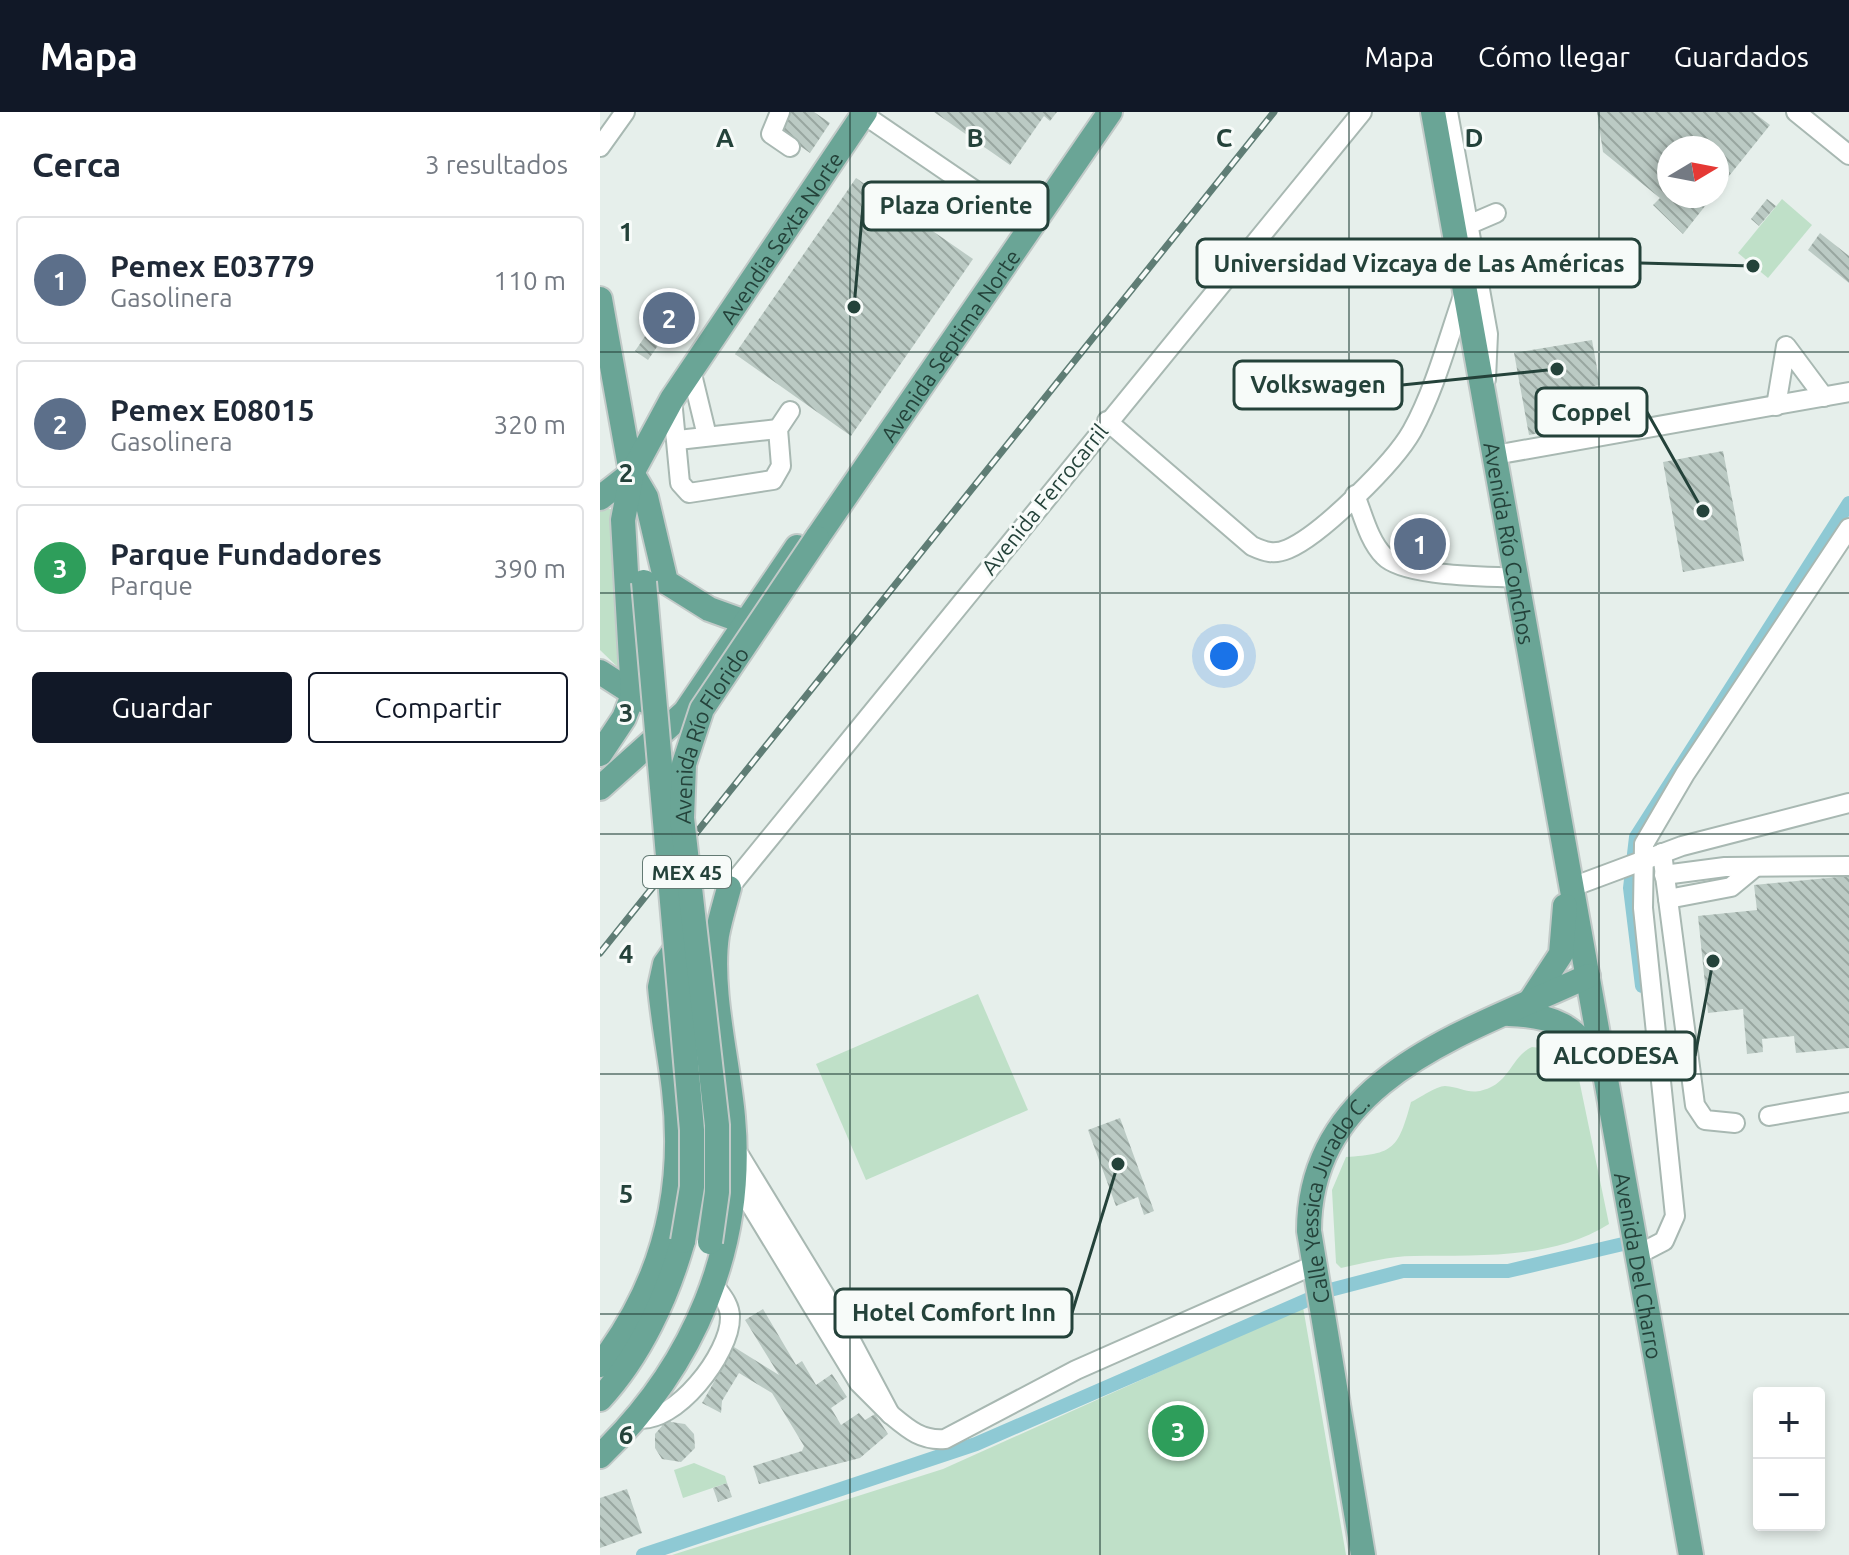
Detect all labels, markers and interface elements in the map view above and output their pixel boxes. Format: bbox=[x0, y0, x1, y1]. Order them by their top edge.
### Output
text: Mapa bbox=[40, 35, 138, 77]
text: Mapa bbox=[1365, 41, 1434, 72]
text: Cómo llegar bbox=[1478, 41, 1630, 72]
text: Guardados bbox=[1674, 41, 1809, 72]
text: A bbox=[716, 123, 735, 152]
text: B bbox=[966, 123, 984, 152]
text: C bbox=[1216, 123, 1233, 152]
text: D bbox=[1465, 123, 1483, 152]
north arrow bbox=[1657, 136, 1729, 208]
text: Cerca bbox=[32, 145, 121, 183]
street label: Avendia Sexta Norte bbox=[714, 147, 847, 328]
text: 3 resultados bbox=[425, 150, 568, 179]
callout: Plaza Oriente bbox=[863, 182, 1048, 230]
text: Plaza Oriente bbox=[879, 192, 1033, 219]
text: 1 bbox=[619, 217, 633, 246]
callout: Universidad Vizcaya de Las Américas bbox=[1197, 239, 1640, 287]
street label: Avenida Septima Norte bbox=[875, 244, 1024, 446]
text: Pemex E03779 bbox=[110, 249, 315, 283]
text: Universidad Vizcaya de Las Américas bbox=[1213, 250, 1625, 277]
text: 1 bbox=[53, 266, 67, 295]
text: 110 m bbox=[494, 266, 566, 295]
text: Gasolinera bbox=[110, 283, 233, 312]
pin: 2 bbox=[643, 288, 695, 348]
callout: Volkswagen bbox=[1234, 361, 1402, 409]
text: Volkswagen bbox=[1250, 371, 1386, 398]
callout: Coppel bbox=[1536, 388, 1647, 436]
text: Pemex E08015 bbox=[110, 393, 315, 427]
text: Coppel bbox=[1551, 399, 1631, 426]
text: 2 bbox=[53, 410, 67, 439]
text: 320 m bbox=[494, 410, 566, 439]
street label: Avenida Ferrocarril bbox=[976, 419, 1113, 579]
text: Gasolinera bbox=[110, 427, 233, 456]
street label: Avenida Río Conchos bbox=[1480, 440, 1540, 646]
text: 2 bbox=[619, 458, 633, 487]
pin: 1 bbox=[1394, 514, 1446, 574]
text: Parque Fundadores bbox=[110, 537, 382, 571]
text: 3 bbox=[53, 554, 67, 583]
text: 390 m bbox=[494, 554, 566, 583]
text: Parque bbox=[110, 571, 193, 600]
your location bbox=[1204, 636, 1244, 676]
street label: Avenida Río Florido bbox=[669, 641, 753, 824]
button: Guardar bbox=[32, 672, 292, 743]
button: Compartir bbox=[308, 672, 568, 743]
text: 3 bbox=[619, 698, 633, 727]
road number: MEX 45 bbox=[643, 856, 731, 888]
text: 4 bbox=[619, 939, 633, 968]
callout: ALCODESA bbox=[1538, 1032, 1695, 1080]
text: ALCODESA bbox=[1553, 1042, 1679, 1069]
street label: Calle Yessica Jurado C. bbox=[1296, 1089, 1374, 1305]
street label: Avenida Del Charro bbox=[1610, 1170, 1668, 1361]
text: 5 bbox=[619, 1179, 633, 1208]
callout: Hotel Comfort Inn bbox=[835, 1289, 1072, 1337]
text: Hotel Comfort Inn bbox=[852, 1299, 1056, 1326]
map controls bbox=[1753, 1387, 1825, 1531]
button: + bbox=[1753, 1387, 1825, 1459]
pin: 3 bbox=[1152, 1401, 1204, 1461]
text: 6 bbox=[619, 1420, 633, 1449]
button: − bbox=[1753, 1459, 1825, 1531]

